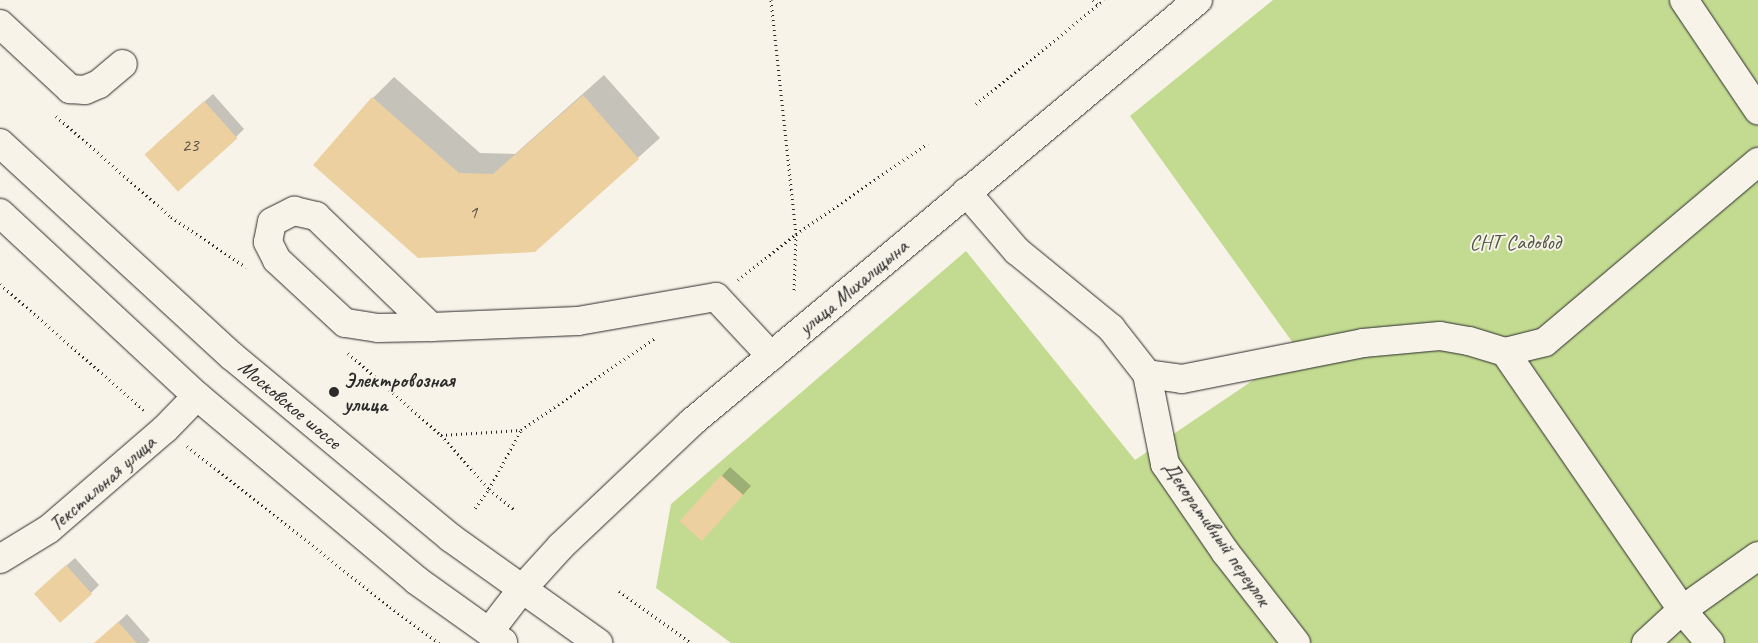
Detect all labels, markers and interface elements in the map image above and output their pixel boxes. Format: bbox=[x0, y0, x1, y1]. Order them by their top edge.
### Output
house number: 23 bbox=[181, 135, 199, 157]
house number: 1 bbox=[469, 202, 477, 224]
park label: СНТ Садовод bbox=[1469, 229, 1561, 255]
street label: улица Михалицына bbox=[793, 234, 913, 340]
street label: Московское шоссе bbox=[233, 353, 347, 455]
place label: Электровозная улица bbox=[344, 367, 455, 417]
marker: Электровозная улица bbox=[328, 386, 340, 398]
street label: Текстильная улица bbox=[43, 429, 161, 537]
street label: Декоративный переулок bbox=[1158, 456, 1276, 610]

